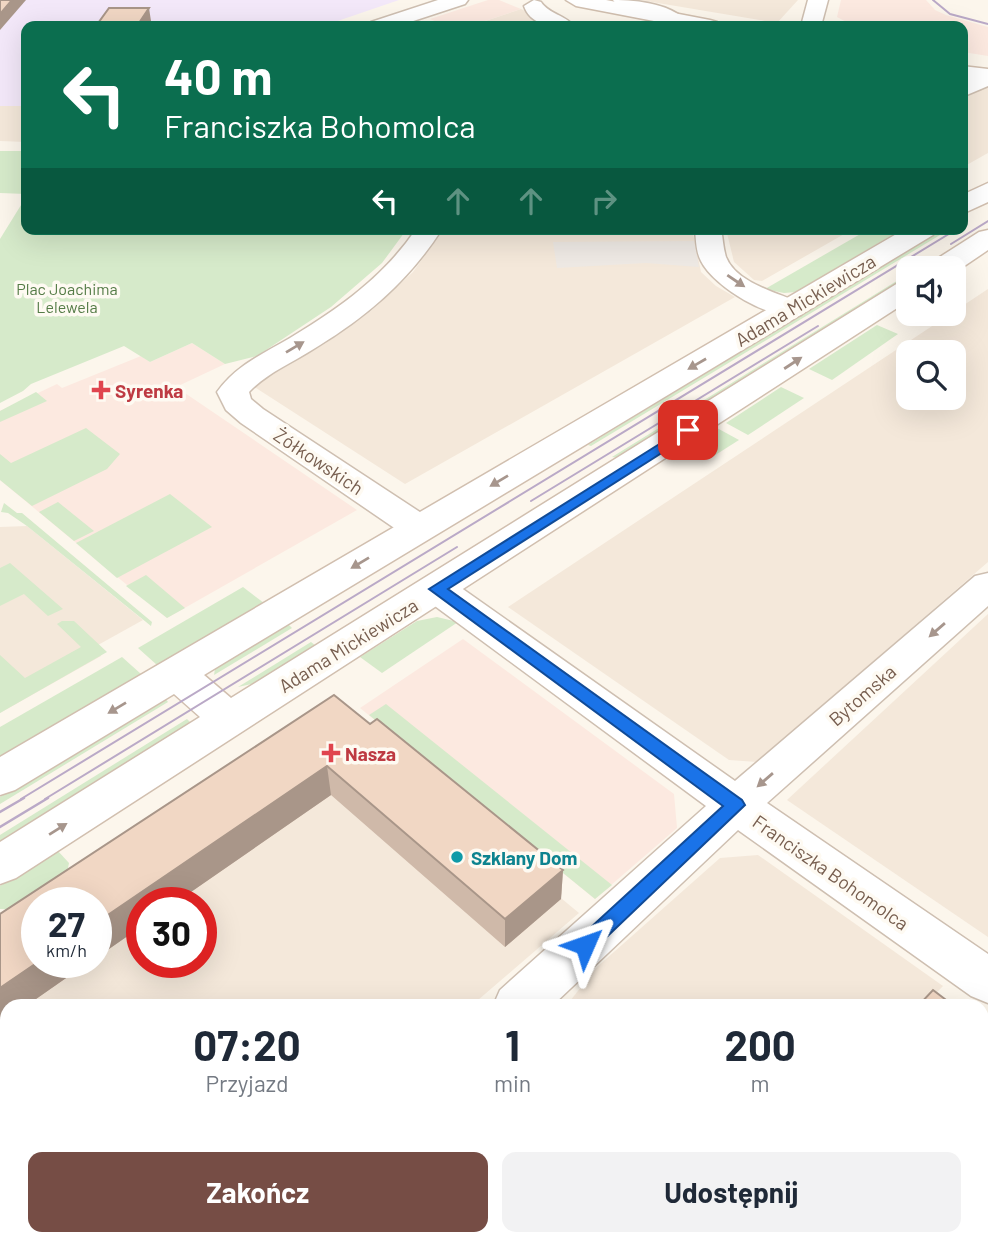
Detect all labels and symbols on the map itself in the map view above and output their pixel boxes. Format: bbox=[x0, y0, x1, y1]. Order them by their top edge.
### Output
street label: Adama Mickiewicza bbox=[731, 249, 879, 351]
one-way arrow bbox=[727, 274, 745, 288]
park label: Plac Joachima Lelewela bbox=[16, 279, 118, 316]
one-way arrow bbox=[285, 341, 305, 354]
one-way arrow bbox=[784, 357, 803, 370]
one-way arrow bbox=[687, 358, 706, 371]
place label: Syrenka bbox=[115, 379, 183, 402]
marker: Syrenka bbox=[93, 382, 109, 398]
pin bbox=[658, 400, 718, 460]
street label: Żółkowskich bbox=[270, 423, 368, 499]
one-way arrow bbox=[489, 475, 508, 488]
one-way arrow bbox=[351, 557, 370, 569]
street label: Adama Mickiewicza bbox=[274, 593, 422, 697]
one-way arrow bbox=[928, 622, 945, 637]
street label: Bytomska bbox=[824, 660, 900, 730]
one-way arrow bbox=[108, 702, 127, 714]
place label: Nasza bbox=[345, 742, 396, 765]
marker: Nasza bbox=[323, 745, 339, 761]
one-way arrow bbox=[757, 772, 774, 787]
street label: Franciszka Bohomolca bbox=[749, 810, 913, 934]
one-way arrow bbox=[48, 822, 67, 835]
place label: Szklany Dom bbox=[471, 846, 577, 869]
marker: Szklany Dom bbox=[449, 849, 465, 865]
speed limit sign: 30 bbox=[126, 887, 217, 978]
position arrow bbox=[548, 908, 622, 982]

